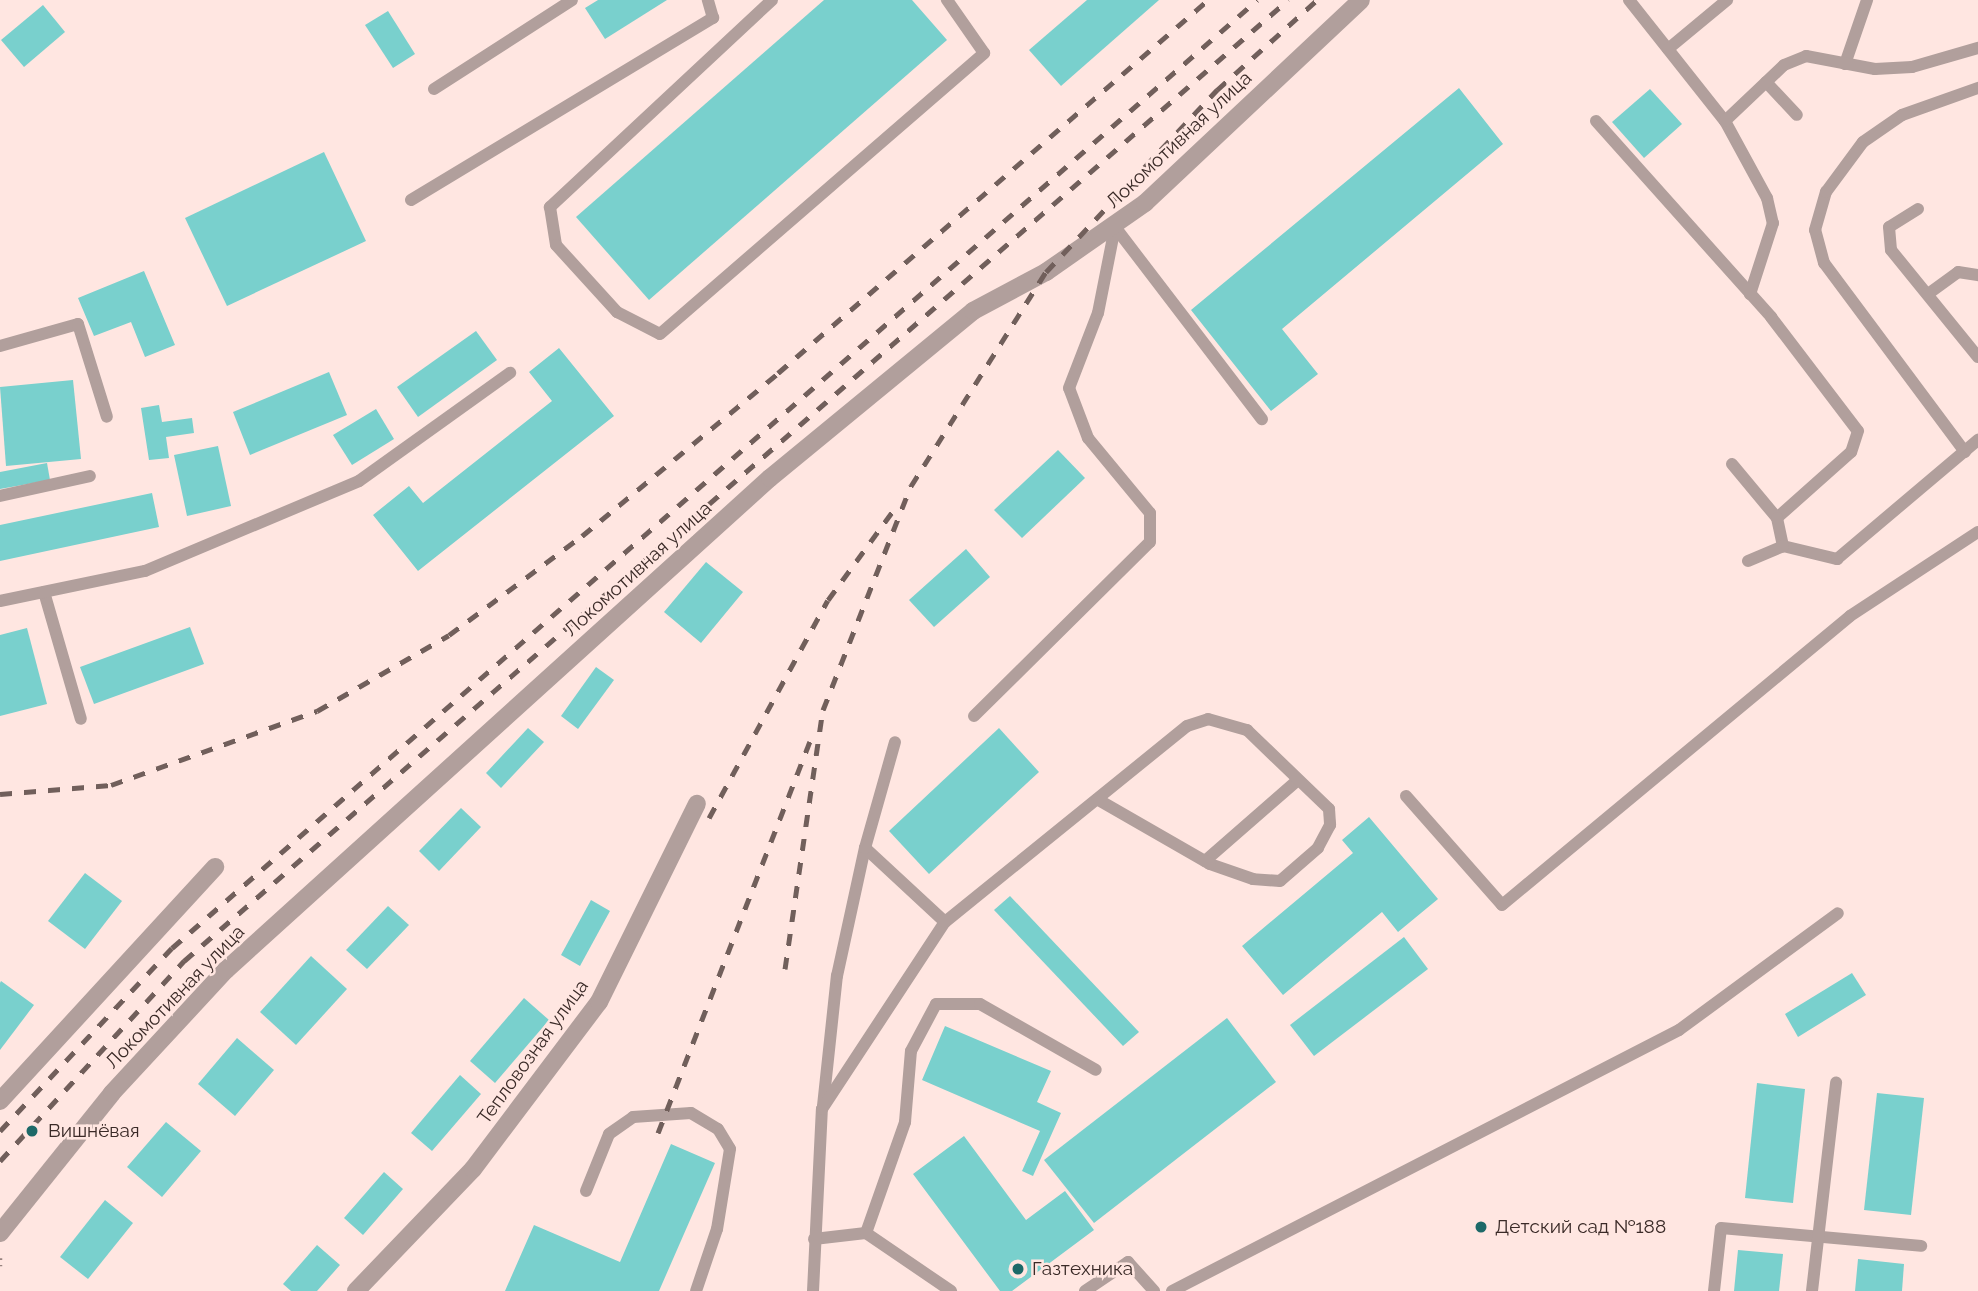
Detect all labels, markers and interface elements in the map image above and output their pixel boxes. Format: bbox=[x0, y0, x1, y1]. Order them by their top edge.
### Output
street label: Локомотивная улица bbox=[1101, 67, 1257, 213]
street label: Локомотивная улица bbox=[559, 497, 717, 641]
street label: Локомотивная улица bbox=[101, 920, 249, 1074]
street label: Тепловозная улица bbox=[473, 975, 593, 1129]
place label: Вишнёвая bbox=[48, 1120, 140, 1142]
marker: Вишнёвая bbox=[22, 1121, 42, 1141]
place label: Детский сад №188 bbox=[1495, 1216, 1666, 1238]
marker: Детский сад №188 bbox=[1473, 1219, 1489, 1235]
place label: Газтехника bbox=[1032, 1258, 1133, 1280]
marker: Газтехника bbox=[1010, 1261, 1026, 1277]

